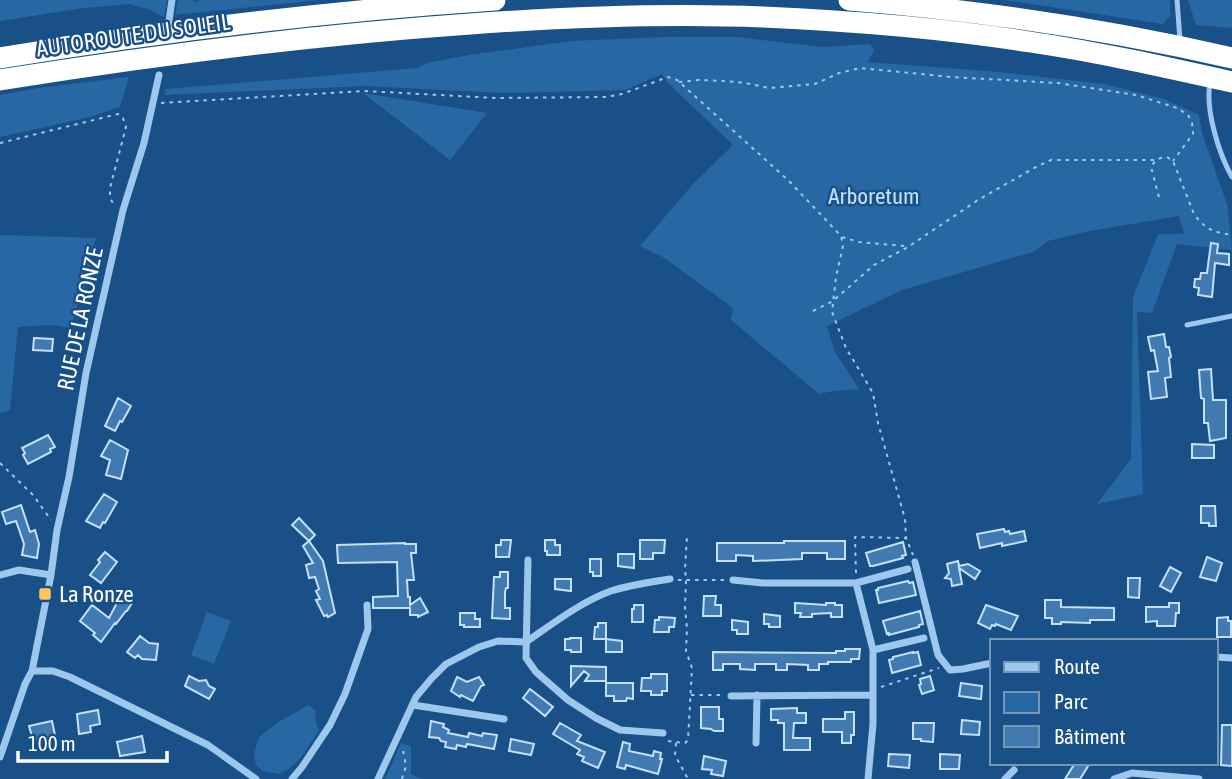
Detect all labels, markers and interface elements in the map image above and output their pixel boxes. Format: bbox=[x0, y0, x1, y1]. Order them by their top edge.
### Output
street label: AUTOROUTE DU SOLEIL bbox=[34, 9, 232, 61]
park label: Arboretum bbox=[828, 183, 920, 209]
street label: RUE DE LA RONZE bbox=[52, 245, 108, 393]
place label: La Ronze bbox=[59, 581, 134, 607]
marker: La Ronze bbox=[37, 586, 53, 602]
legend bbox=[990, 639, 1218, 765]
text: Route bbox=[1054, 654, 1100, 678]
text: Parc bbox=[1054, 689, 1088, 713]
scale bar bbox=[18, 720, 166, 764]
text: Bâtiment bbox=[1054, 724, 1125, 748]
text: 100 m bbox=[28, 731, 76, 755]

